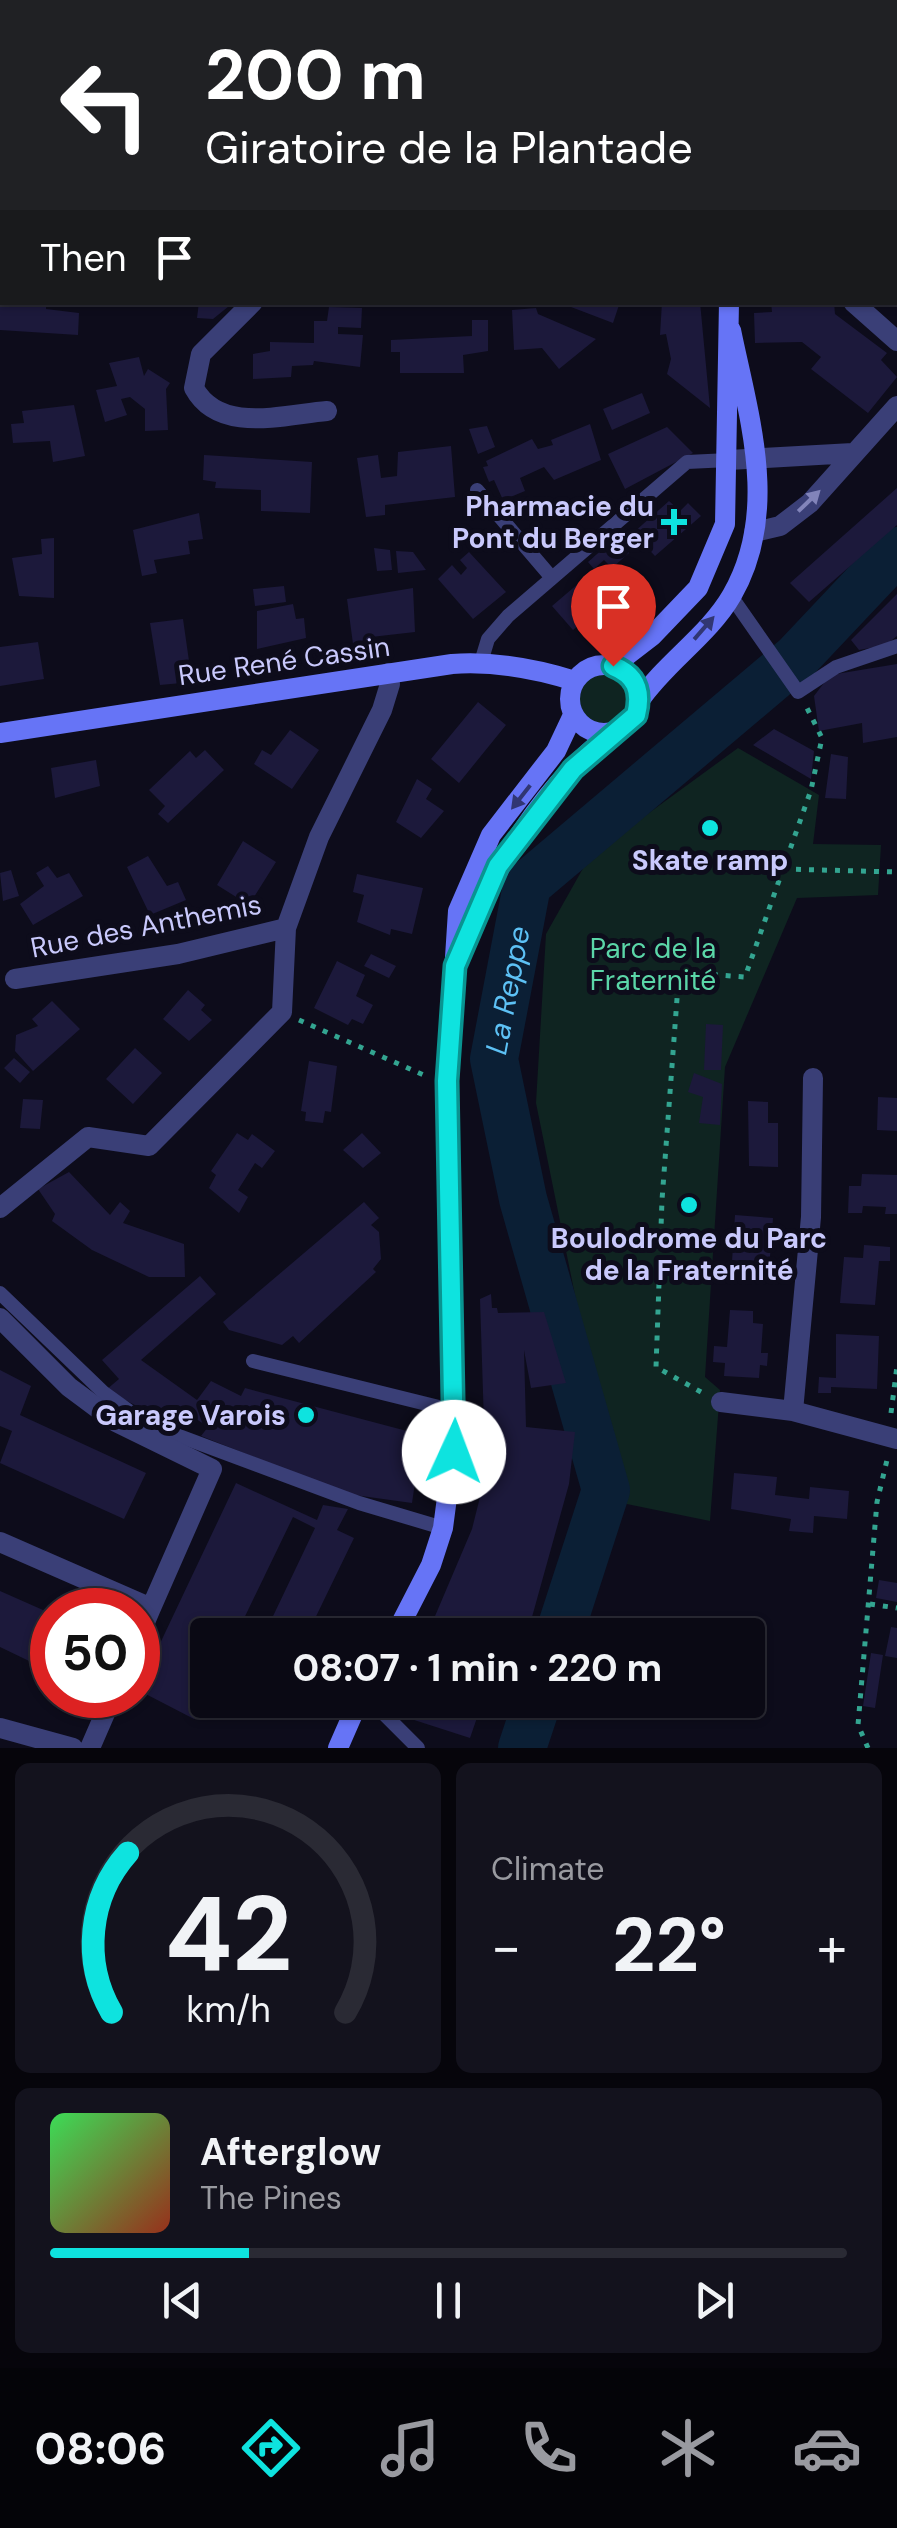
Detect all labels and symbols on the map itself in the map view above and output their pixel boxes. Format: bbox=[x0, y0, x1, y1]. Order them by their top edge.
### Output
place label: Pharmacie du Pont du Berger bbox=[452, 488, 654, 557]
one-way arrow bbox=[797, 490, 821, 513]
marker: Pharmacie du Pont du Berger bbox=[663, 511, 685, 533]
pin bbox=[571, 564, 656, 667]
one-way arrow bbox=[693, 616, 715, 641]
street label: Rue René Cassin bbox=[176, 628, 392, 694]
one-way arrow bbox=[510, 783, 531, 809]
marker: Skate ramp bbox=[699, 817, 721, 839]
place label: Skate ramp bbox=[632, 842, 788, 879]
street label: Rue des Anthemis bbox=[27, 885, 265, 967]
water label: La Reppe bbox=[476, 923, 538, 1058]
park label: Parc de la Fraternité bbox=[590, 930, 716, 999]
marker: Boulodrome du Parc de la Fraternité bbox=[678, 1194, 700, 1216]
place label: Boulodrome du Parc de la Fraternité bbox=[551, 1220, 827, 1289]
place label: Garage Varois bbox=[95, 1397, 286, 1434]
position arrow bbox=[402, 1400, 506, 1504]
marker: Garage Varois bbox=[295, 1404, 317, 1426]
speed limit sign: 50 bbox=[30, 1588, 160, 1718]

